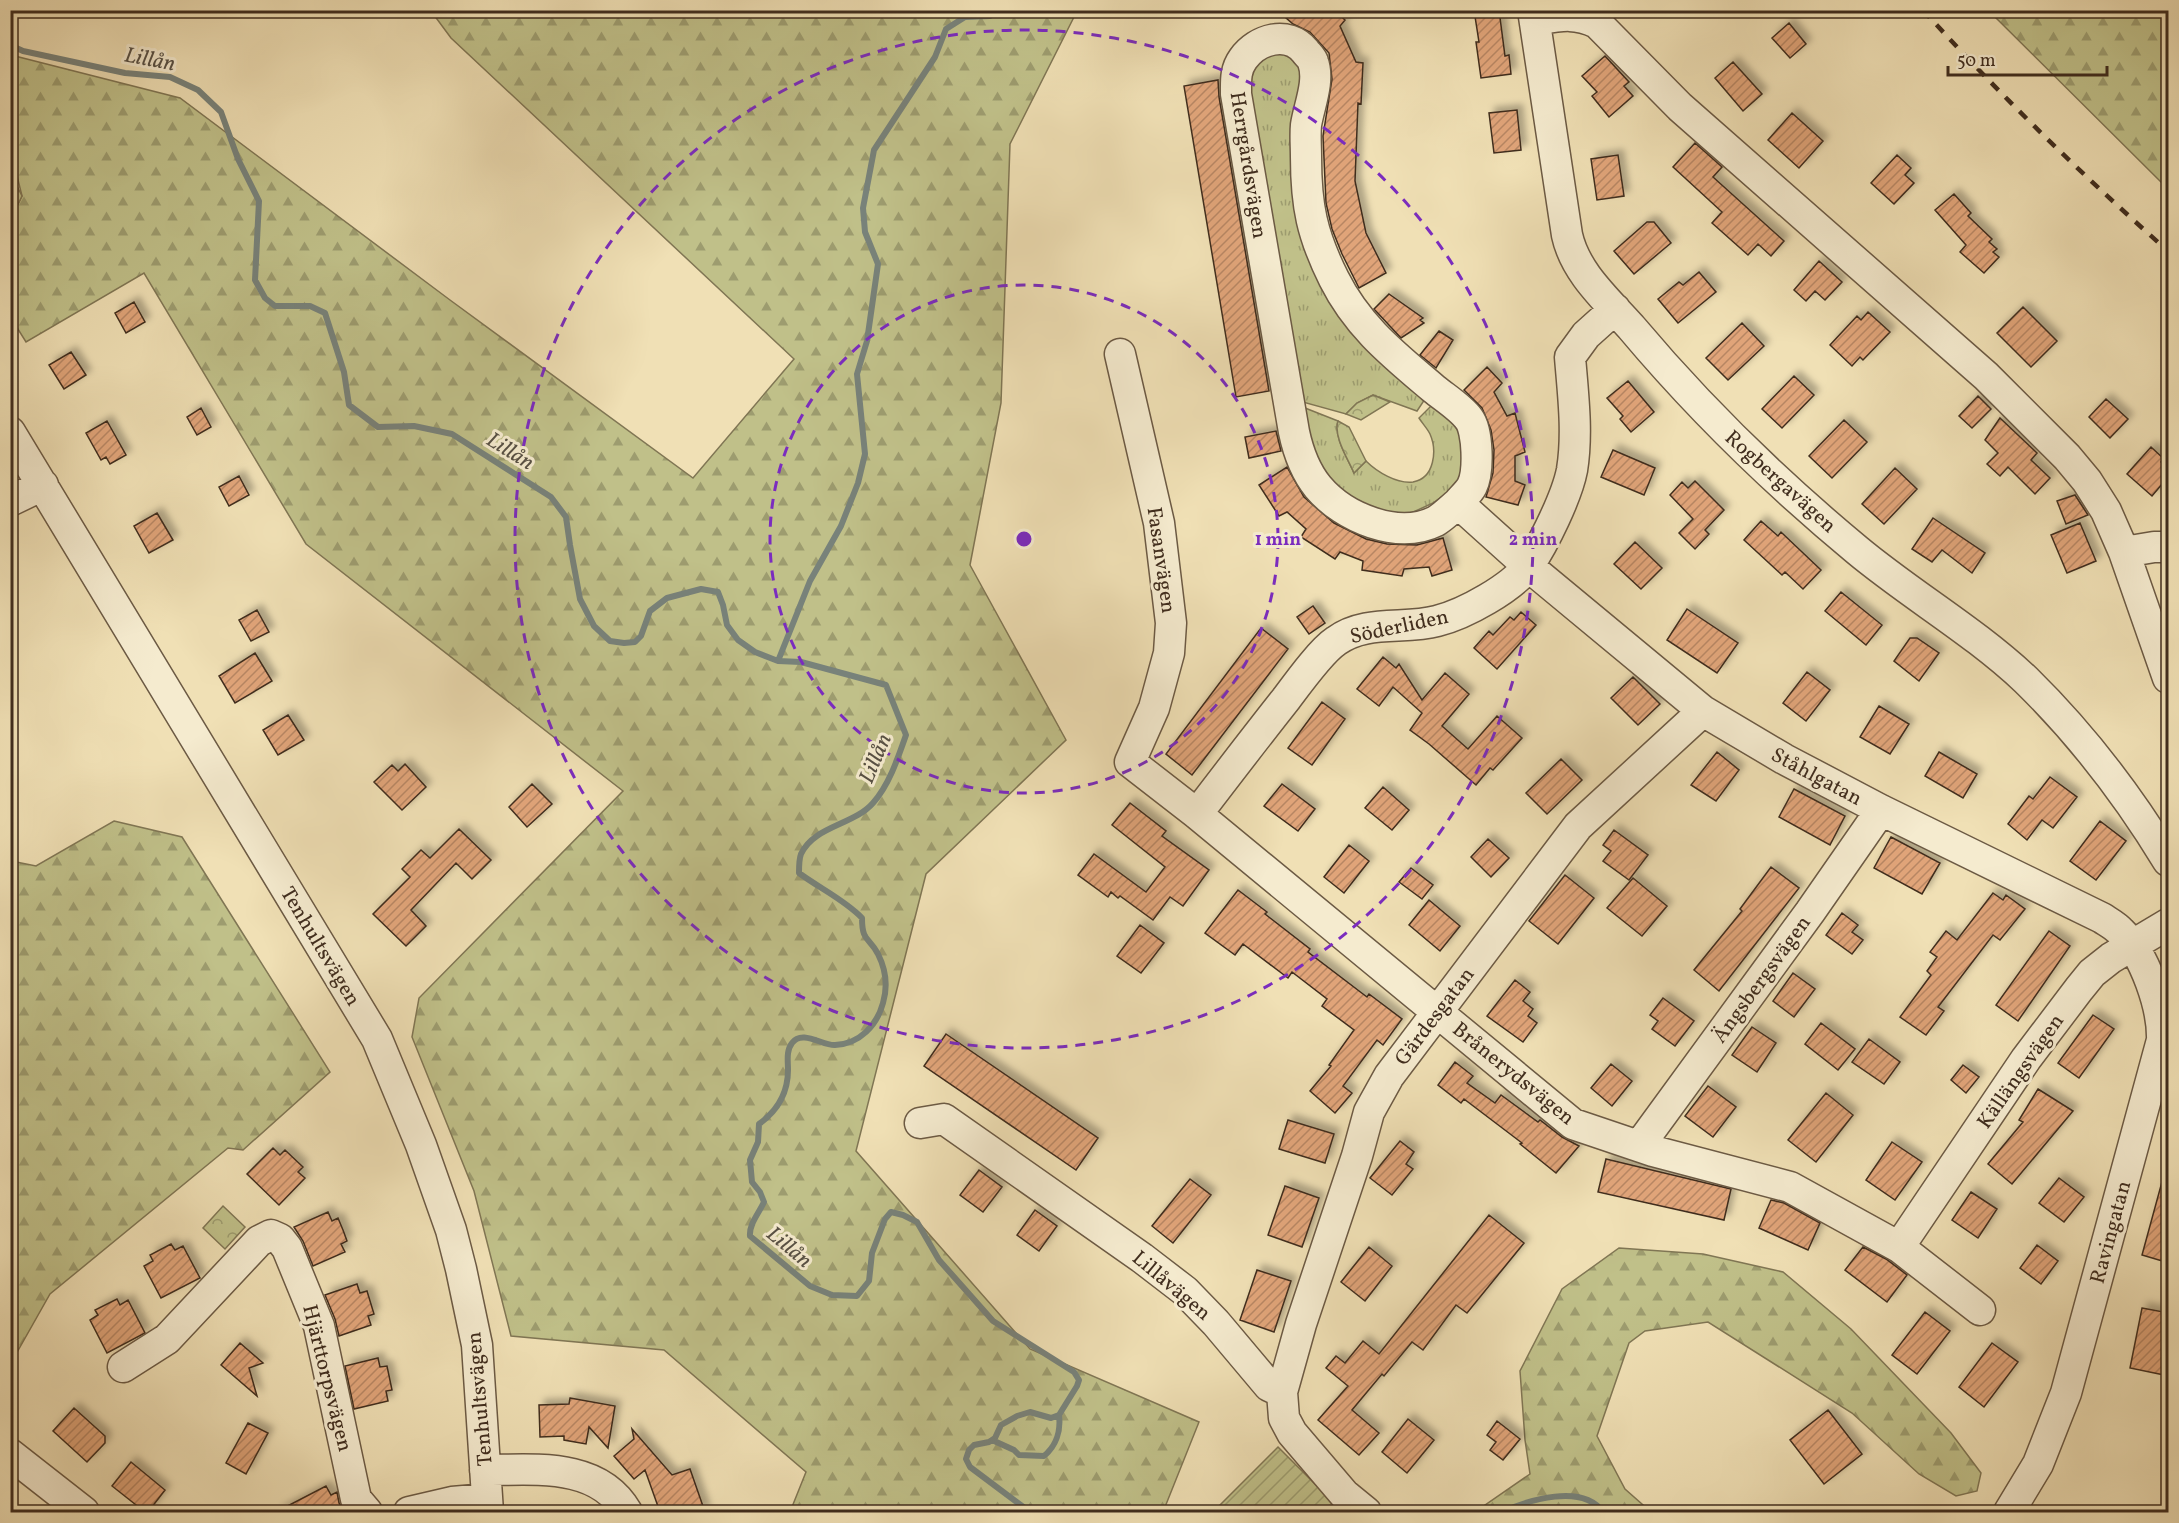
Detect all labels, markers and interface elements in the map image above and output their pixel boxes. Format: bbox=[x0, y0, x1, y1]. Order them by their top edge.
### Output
scale bar bbox=[1948, 39, 2107, 77]
water label: Lillån bbox=[121, 40, 178, 81]
text: 50 m bbox=[1957, 49, 1996, 74]
street label: Herrgårdsvägen bbox=[1222, 90, 1273, 241]
street label: Rogbergavägen bbox=[1718, 424, 1842, 540]
water label: Lillån bbox=[480, 425, 540, 479]
street label: Fasanvägen bbox=[1139, 505, 1182, 615]
text: 1 min bbox=[1255, 528, 1301, 553]
text: 2 min bbox=[1509, 528, 1557, 553]
centre of rings bbox=[1014, 529, 1034, 549]
street label: Söderliden bbox=[1347, 603, 1451, 652]
water label: Lillån bbox=[852, 729, 901, 789]
street label: Ståhlgatan bbox=[1766, 741, 1867, 813]
street label: Tenhultsvägen bbox=[273, 882, 367, 1012]
street label: Ängsbergsvägen bbox=[1706, 910, 1818, 1050]
street label: Gärdesgatan bbox=[1389, 962, 1482, 1072]
street label: Källängsvägen bbox=[1971, 1009, 2072, 1135]
street label: Brånerydsvägen bbox=[1446, 1016, 1580, 1133]
street label: Ravingatan bbox=[2084, 1178, 2139, 1287]
water label: Lillån bbox=[759, 1220, 818, 1276]
street label: Lillåvägen bbox=[1125, 1244, 1217, 1328]
street label: Hjärttorpsvägen bbox=[294, 1302, 359, 1455]
street label: Tenhultsvägen bbox=[460, 1331, 501, 1467]

